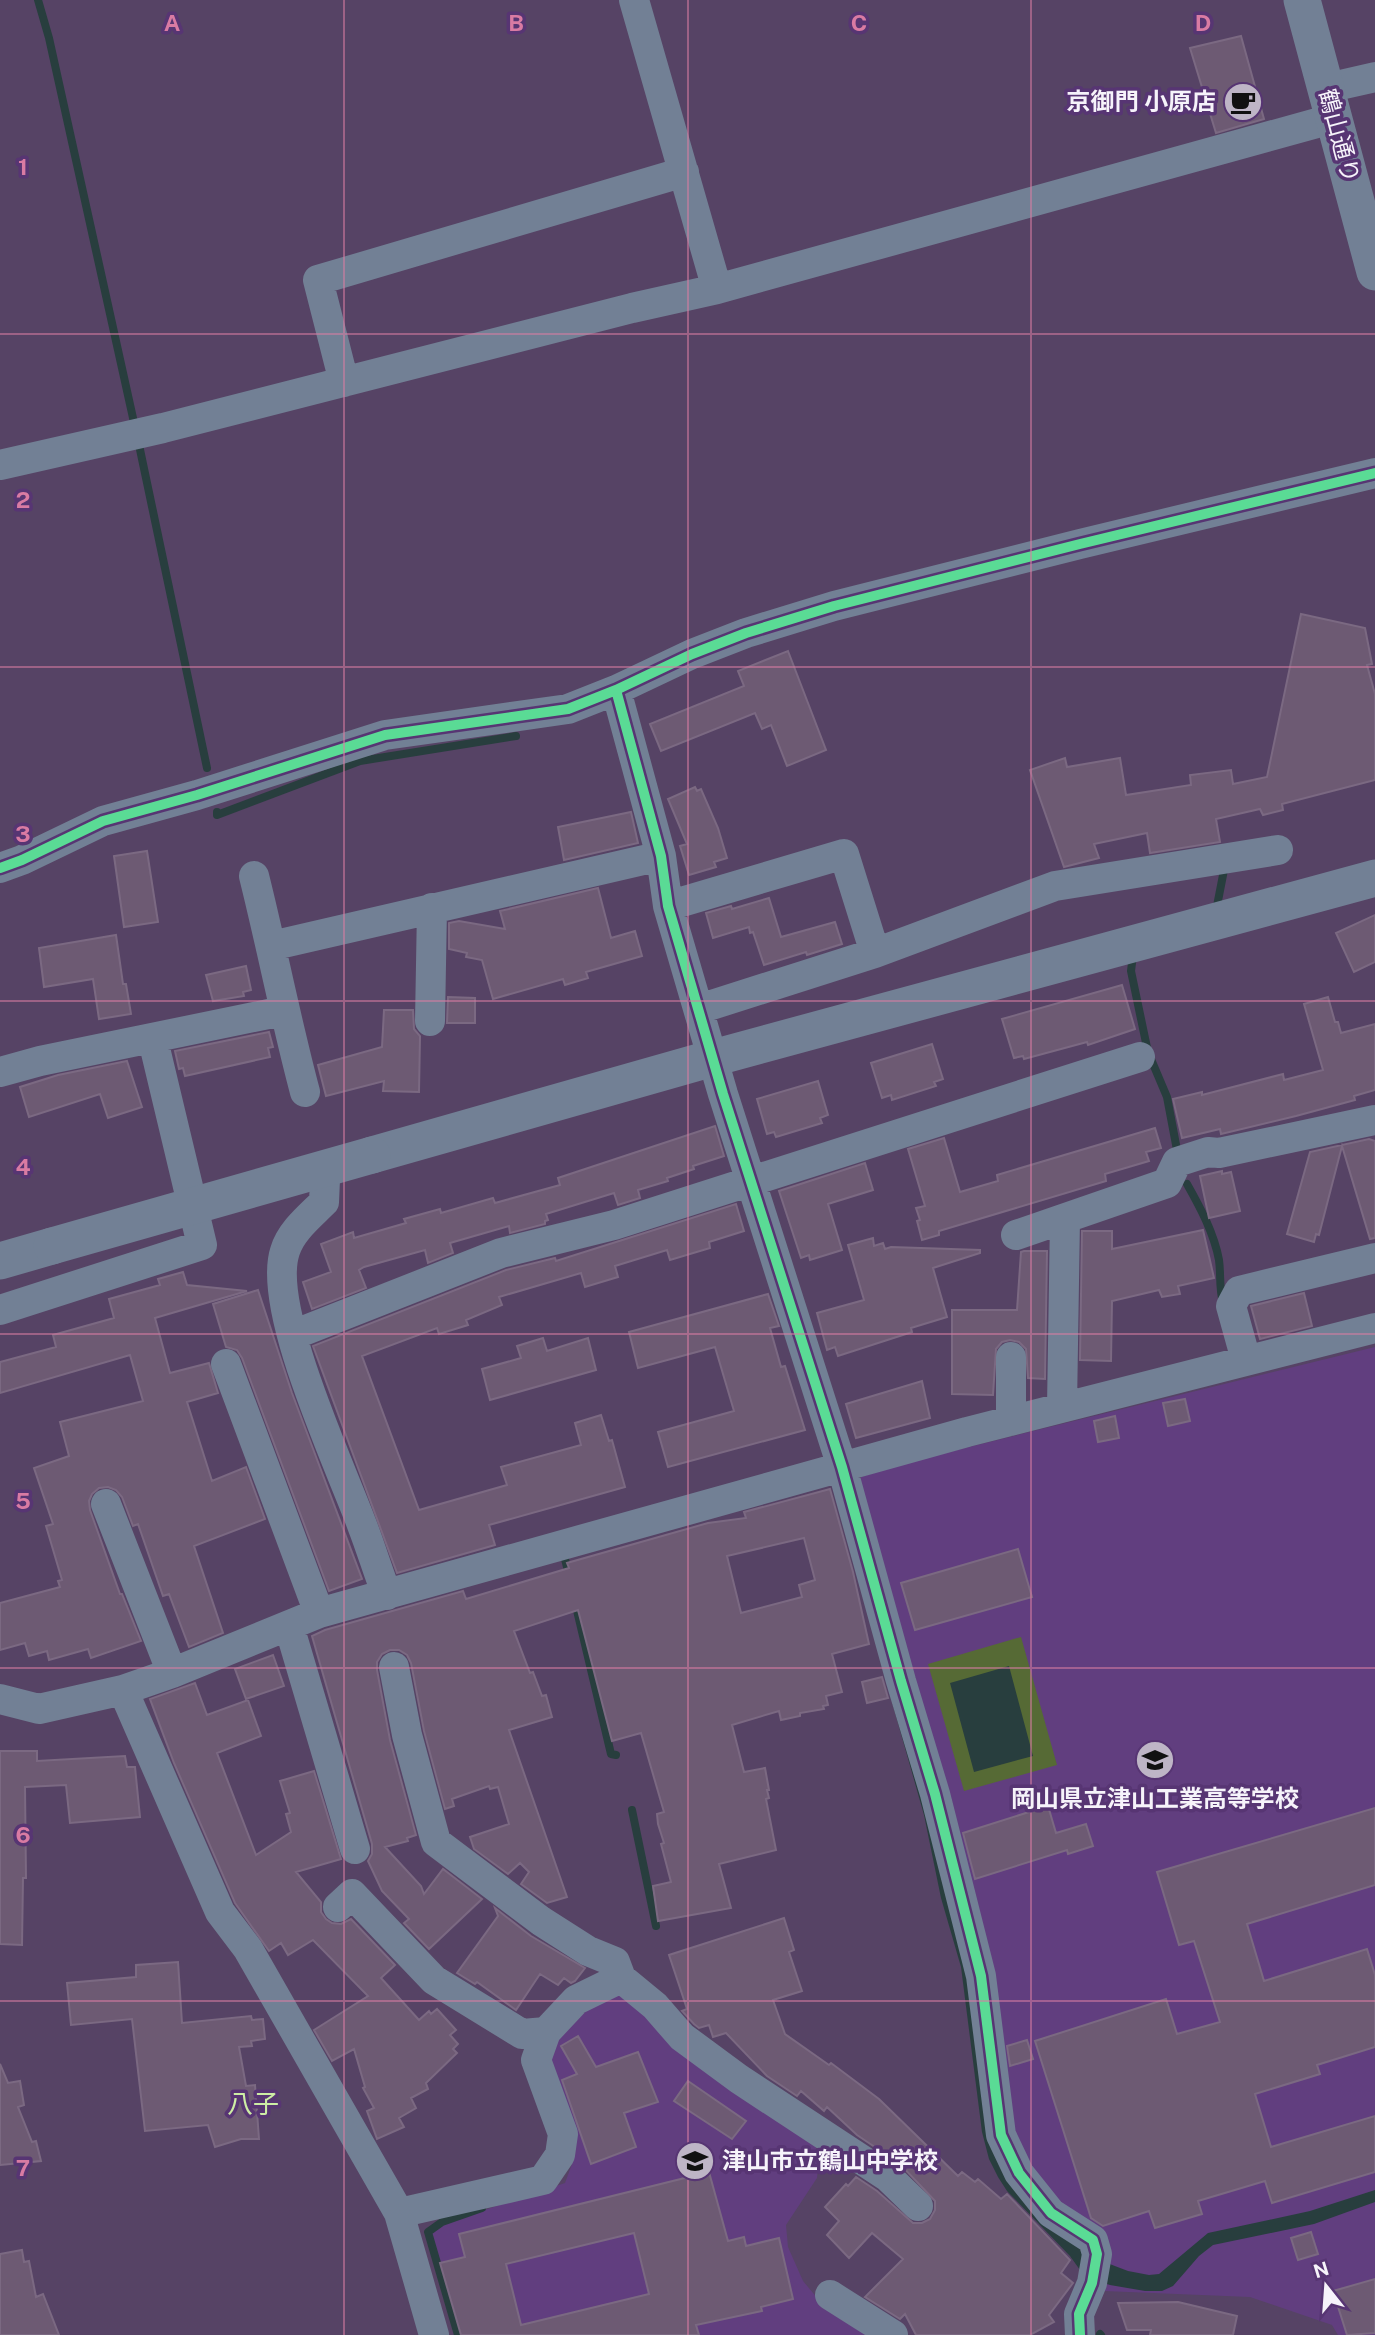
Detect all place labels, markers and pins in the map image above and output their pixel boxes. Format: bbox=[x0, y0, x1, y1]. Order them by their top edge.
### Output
cafe icon: 京御門 小原店 bbox=[1222, 81, 1264, 123]
place label: 京御門 小原店 bbox=[1067, 87, 1216, 115]
school or university icon: 岡山県立津山工業高等学校 bbox=[1134, 1739, 1176, 1781]
place label: 岡山県立津山工業高等学校 bbox=[1011, 1784, 1299, 1812]
school or university icon: 津山市立鶴山中学校 bbox=[674, 2140, 716, 2182]
place label: 津山市立鶴山中学校 bbox=[722, 2146, 938, 2174]

